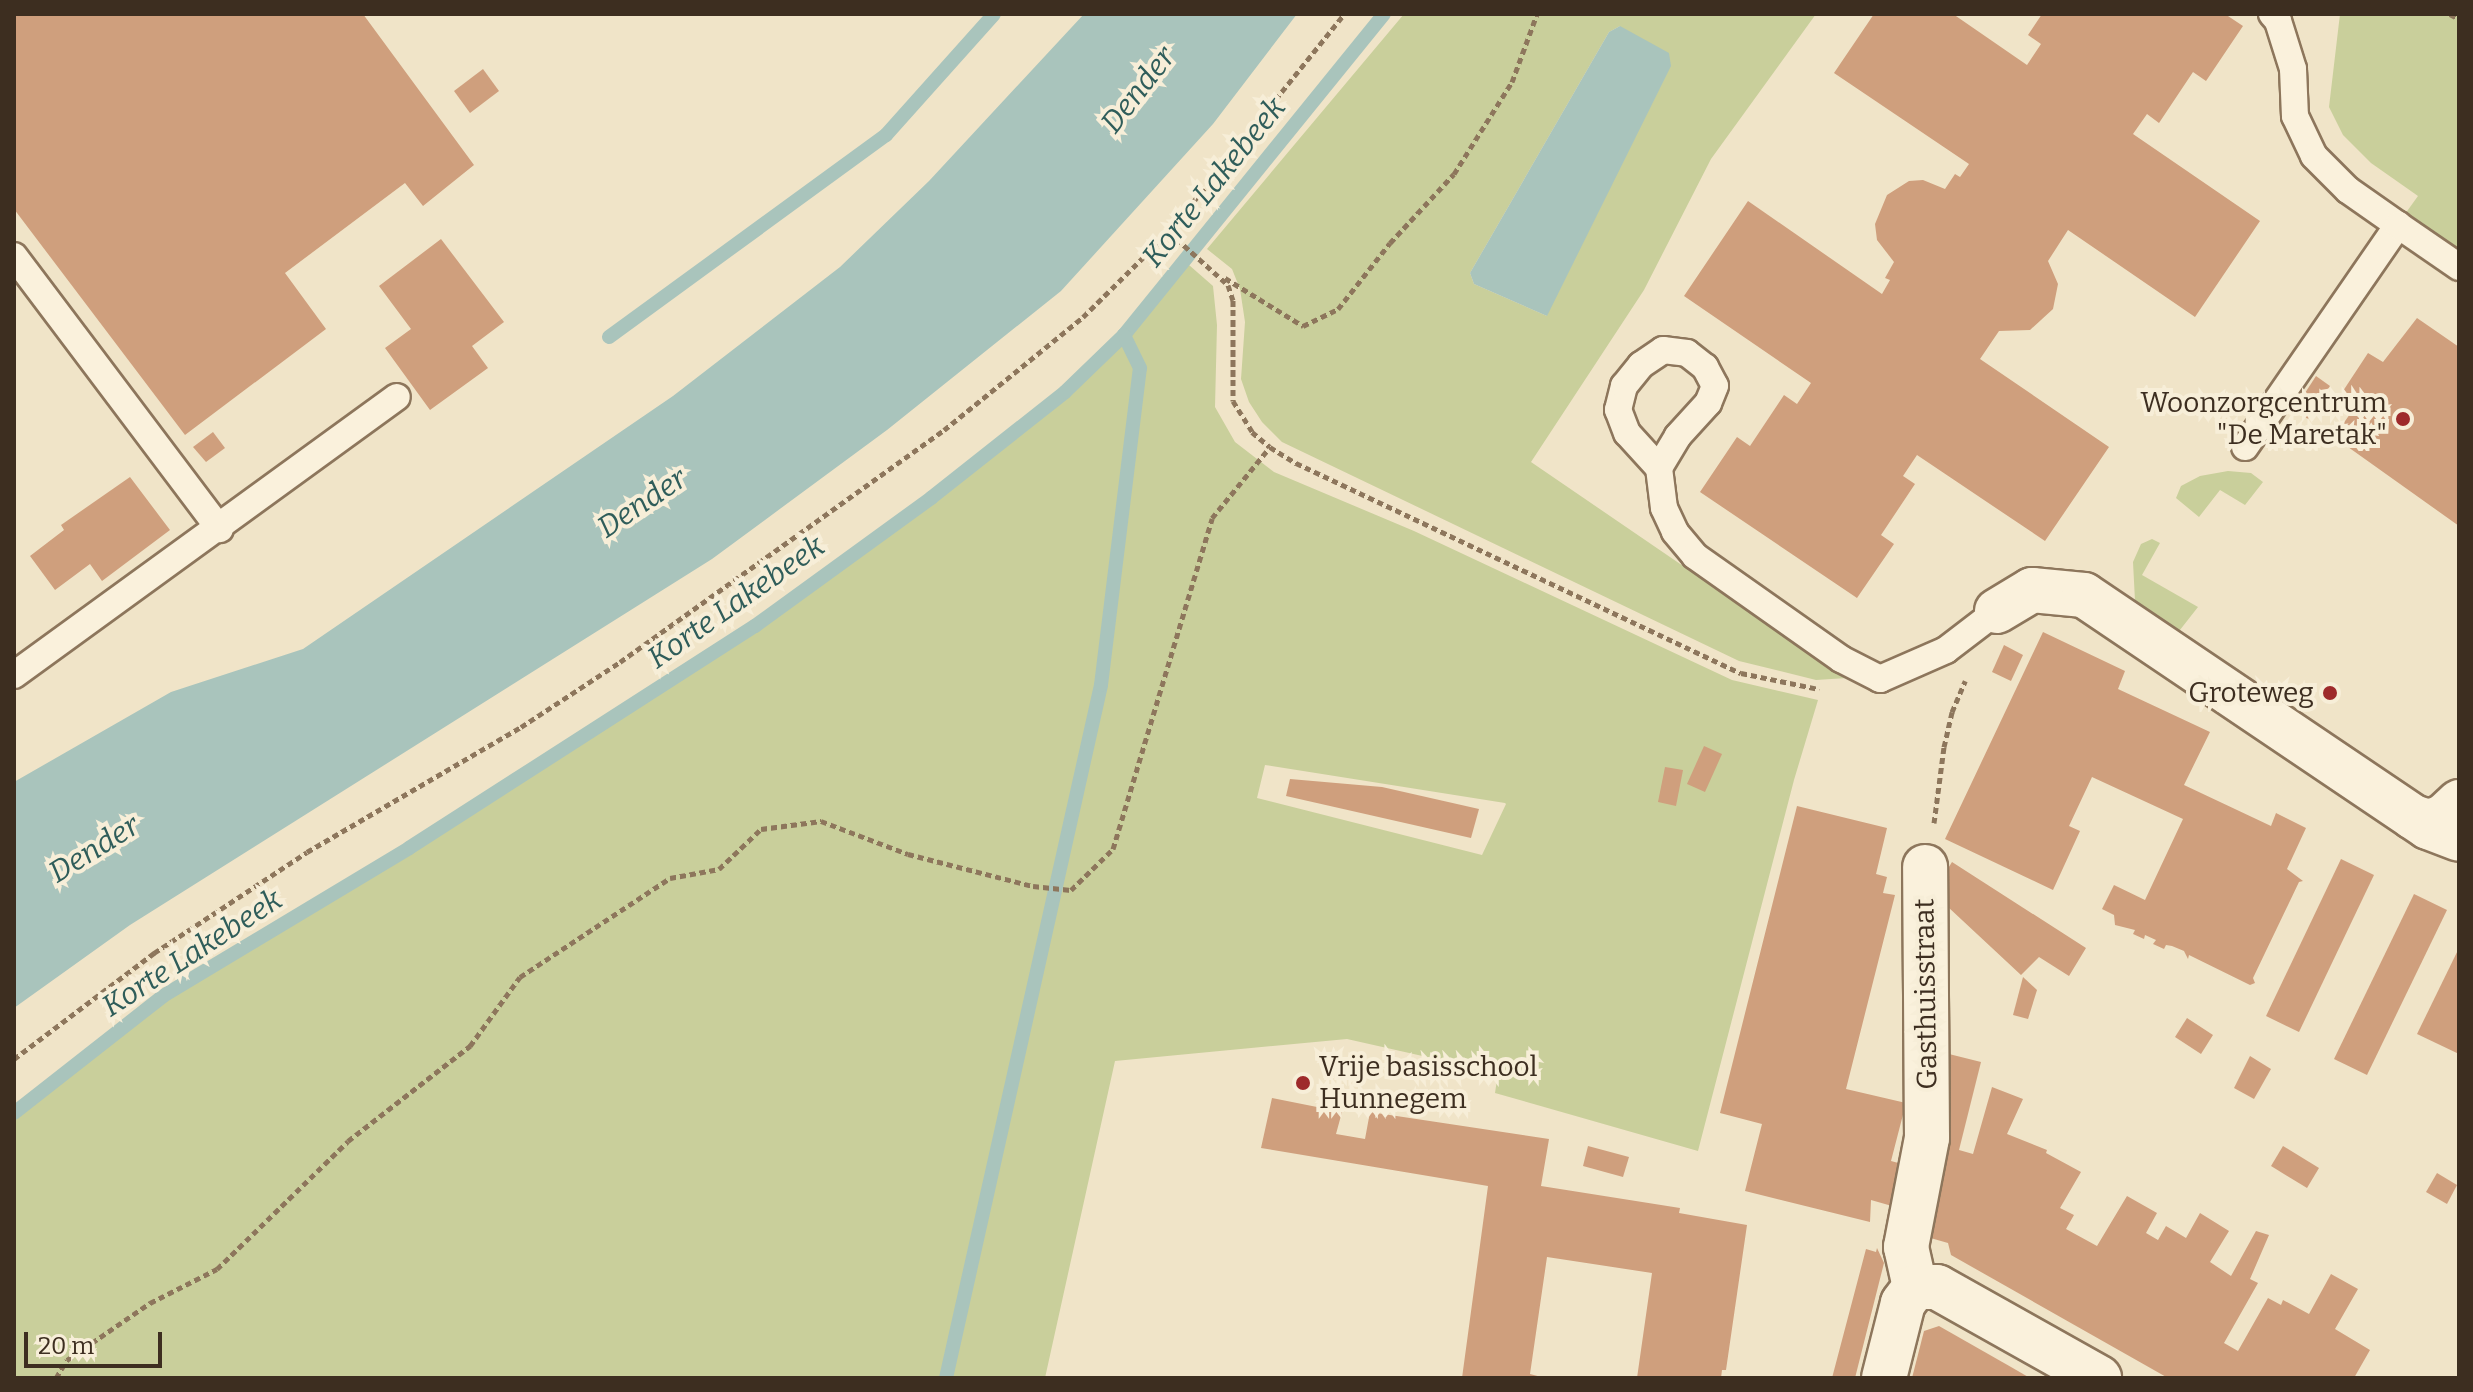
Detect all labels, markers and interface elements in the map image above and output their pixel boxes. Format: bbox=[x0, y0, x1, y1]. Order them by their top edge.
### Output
water label: Dender bbox=[1093, 40, 1183, 140]
water label: Korte Lakebeek bbox=[1135, 90, 1293, 274]
place label: Woonzorgcentrum "De Maretak" bbox=[2140, 386, 2387, 452]
marker: Woonzorgcentrum "De Maretak" bbox=[2394, 410, 2412, 428]
water label: Dender bbox=[591, 460, 693, 546]
water label: Korte Lakebeek bbox=[641, 528, 831, 676]
place label: Groteweg bbox=[2188, 676, 2314, 710]
marker: Groteweg bbox=[2321, 684, 2339, 702]
water label: Dender bbox=[42, 807, 146, 891]
water label: Korte Lakebeek bbox=[95, 881, 289, 1025]
street label: Gasthuisstraat bbox=[1908, 898, 1944, 1090]
place label: Vrije basisschool Hunnegem bbox=[1319, 1050, 1538, 1116]
marker: Vrije basisschool Hunnegem bbox=[1294, 1074, 1312, 1092]
scale bar bbox=[28, 1316, 166, 1366]
text: 20 m bbox=[38, 1332, 94, 1360]

